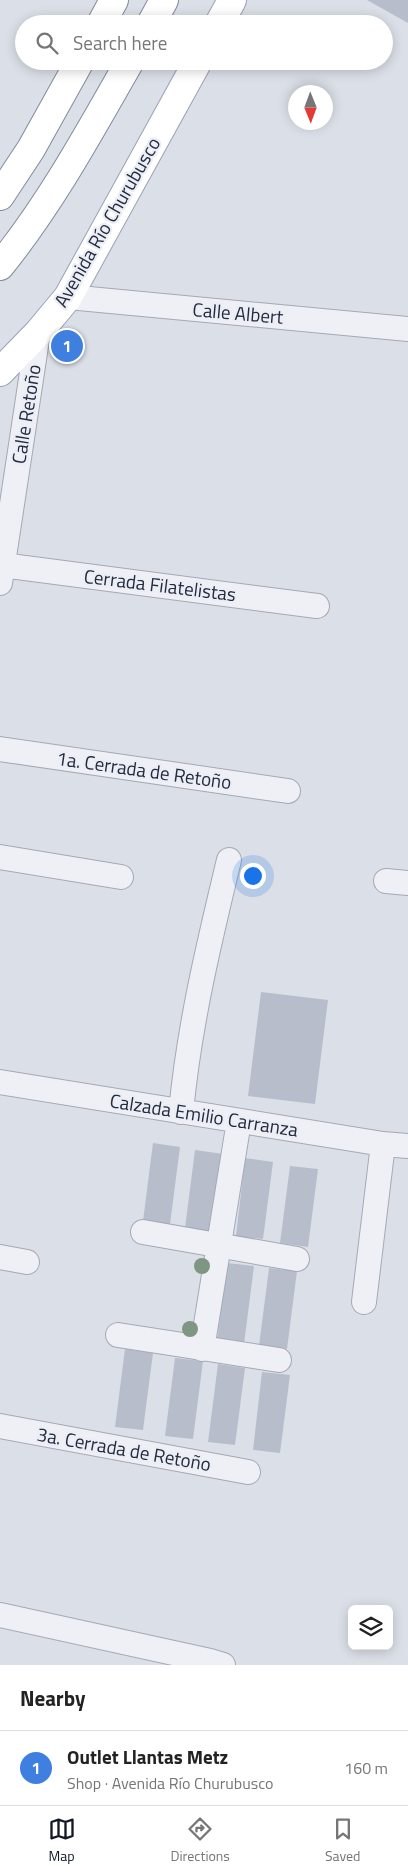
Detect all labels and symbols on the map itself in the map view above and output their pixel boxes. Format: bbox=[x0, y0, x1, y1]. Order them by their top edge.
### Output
north arrow bbox=[288, 85, 333, 130]
street label: Avenida Río Churubusco bbox=[46, 131, 167, 312]
street label: Calle Albert bbox=[191, 294, 285, 331]
pin: 1 bbox=[51, 327, 83, 365]
street label: Calle Retoño bbox=[3, 362, 48, 466]
street label: Cerrada Filatelistas bbox=[82, 561, 238, 608]
street label: 1a. Cerrada de Retoño bbox=[55, 743, 233, 796]
your location bbox=[240, 863, 266, 889]
street label: Calzada Emilio Carranza bbox=[108, 1085, 301, 1144]
street label: 3a. Cerrada de Retoño bbox=[35, 1419, 213, 1478]

